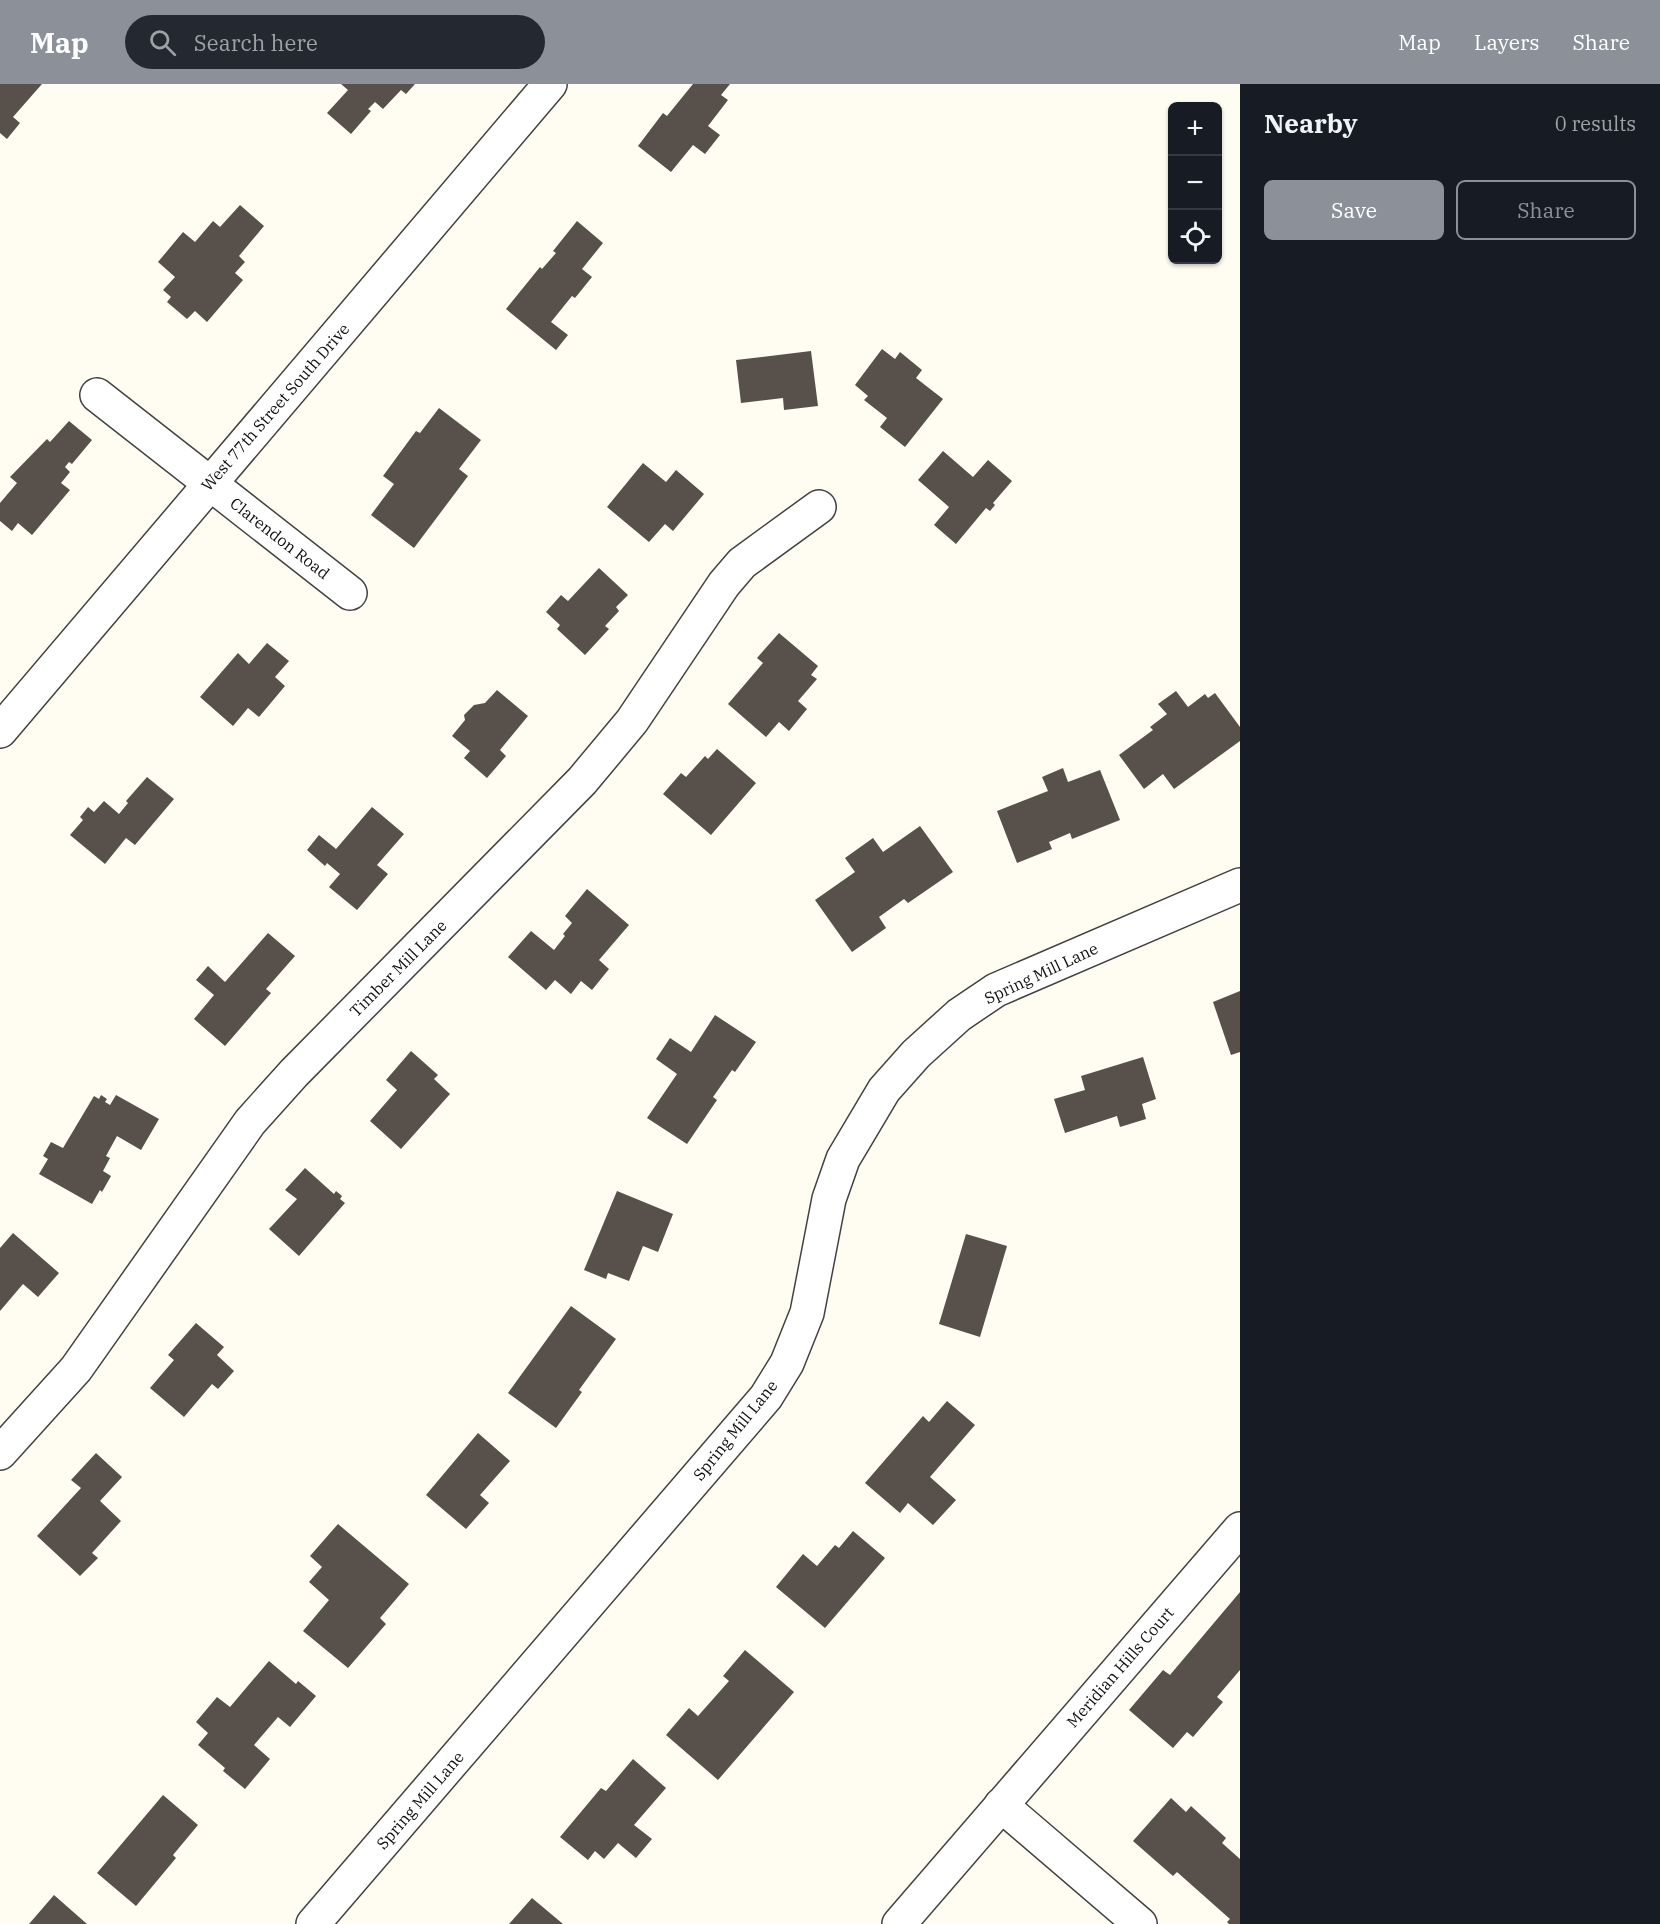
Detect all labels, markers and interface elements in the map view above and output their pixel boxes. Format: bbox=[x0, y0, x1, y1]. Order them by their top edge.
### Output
search box bbox=[125, 15, 545, 69]
text: Map bbox=[30, 24, 89, 61]
icon: search bbox=[146, 26, 179, 59]
text: Search here bbox=[194, 28, 318, 57]
text: Map bbox=[1398, 28, 1441, 56]
text: Layers bbox=[1474, 28, 1540, 56]
text: Share bbox=[1573, 28, 1630, 56]
map controls bbox=[1168, 102, 1222, 264]
button: + bbox=[1168, 102, 1222, 156]
text: Nearby bbox=[1264, 106, 1358, 140]
text: 0 results bbox=[1555, 110, 1636, 137]
button: − bbox=[1168, 156, 1222, 210]
button: Save bbox=[1264, 180, 1444, 240]
button: Share bbox=[1456, 180, 1636, 240]
button: locate bbox=[1168, 210, 1222, 264]
street label: West 77th Street South Drive bbox=[197, 319, 353, 495]
street label: Clarendon Road bbox=[226, 493, 334, 583]
street label: Timber Mill Lane bbox=[345, 915, 451, 1021]
street label: Spring Mill Lane bbox=[981, 938, 1101, 1008]
street label: Spring Mill Lane bbox=[688, 1376, 782, 1484]
street label: Meridian Hills Court bbox=[1062, 1602, 1178, 1731]
street label: Spring Mill Lane bbox=[372, 1747, 468, 1853]

